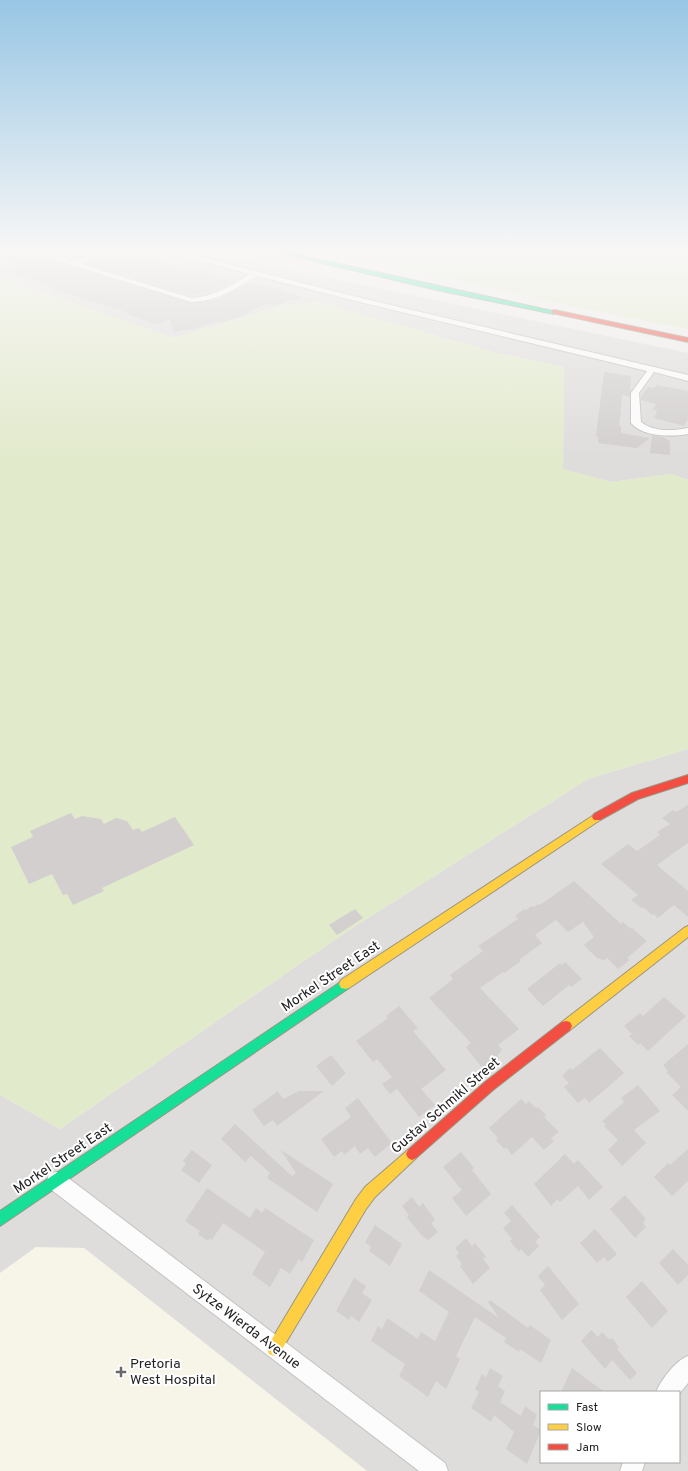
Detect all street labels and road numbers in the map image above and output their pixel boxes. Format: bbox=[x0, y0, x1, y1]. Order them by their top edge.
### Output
street label: Morkel Street East bbox=[279, 938, 383, 1016]
street label: Gustav Schmikl Street bbox=[388, 1054, 504, 1158]
street label: Morkel Street East bbox=[11, 1120, 115, 1198]
street label: Sytze Wierda Avenue bbox=[189, 1281, 303, 1373]

